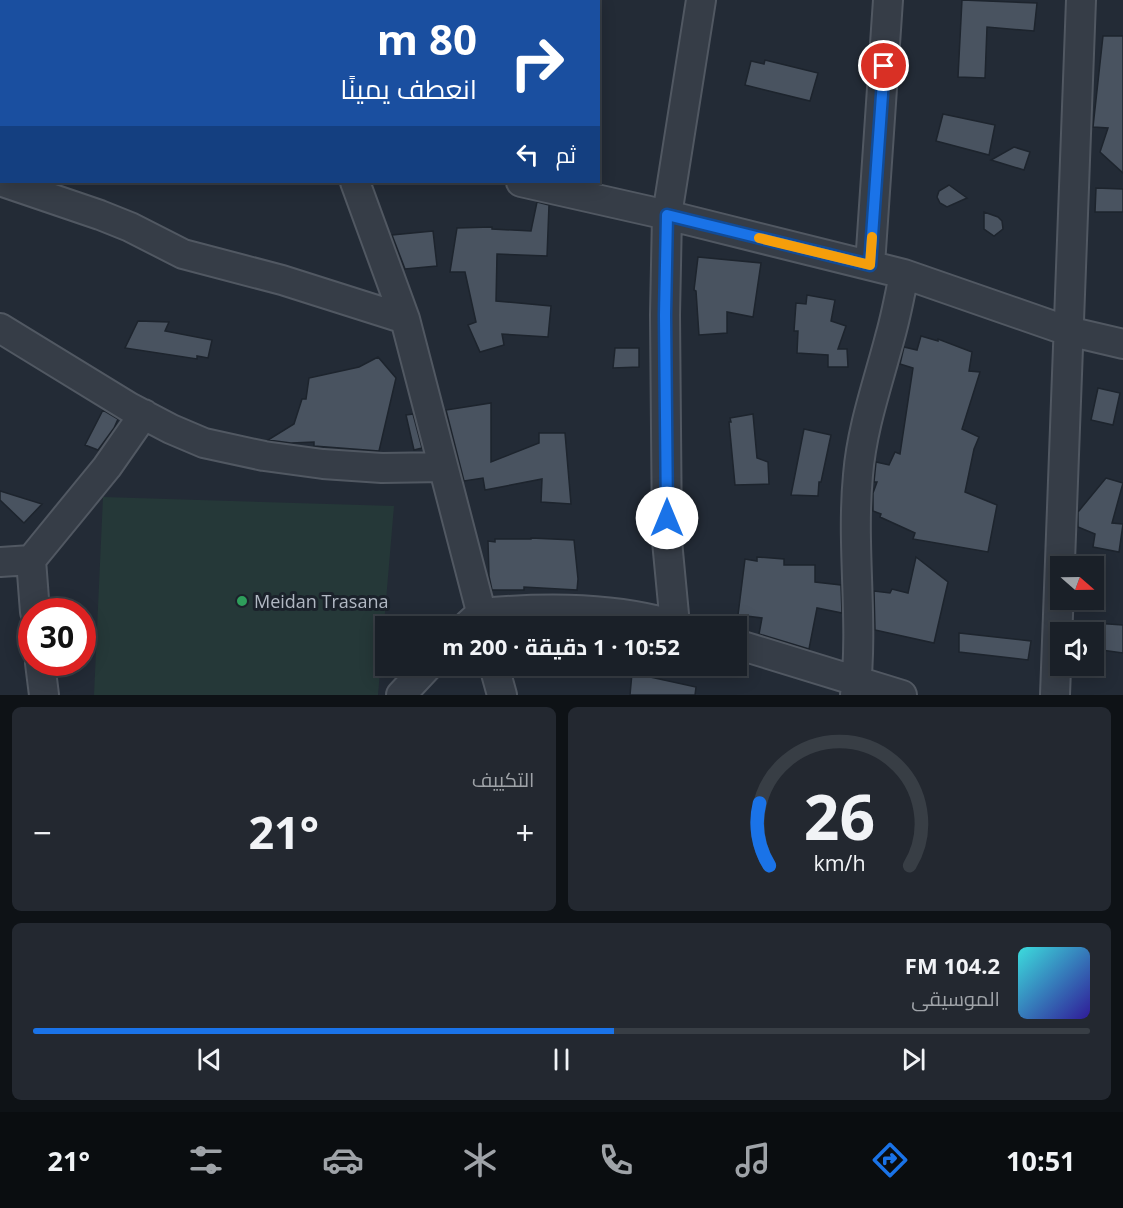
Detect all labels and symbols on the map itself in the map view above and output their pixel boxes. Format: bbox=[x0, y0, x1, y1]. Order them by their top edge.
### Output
pin bbox=[858, 40, 909, 91]
position arrow bbox=[635, 486, 699, 550]
north arrow bbox=[1050, 556, 1104, 610]
place label: Meidan Trasana bbox=[254, 589, 388, 613]
marker: Meidan Trasana bbox=[235, 594, 249, 608]
speed limit sign: 30 bbox=[18, 598, 96, 676]

